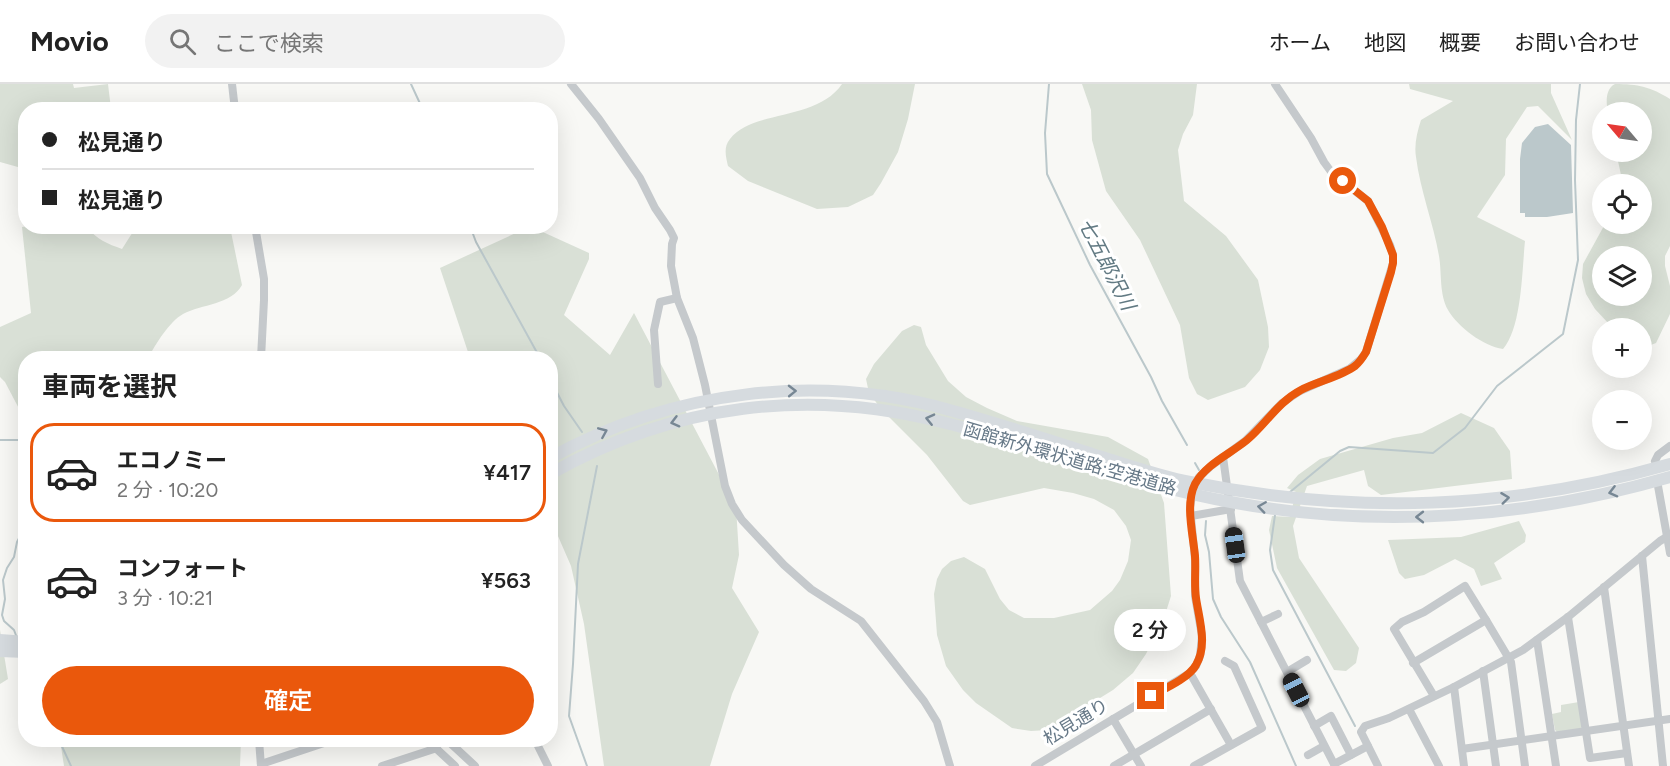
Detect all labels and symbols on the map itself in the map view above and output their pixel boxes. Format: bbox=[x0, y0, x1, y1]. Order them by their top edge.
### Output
north arrow bbox=[1592, 102, 1652, 162]
route start bbox=[1329, 167, 1356, 194]
water label: 七五郎沢川 bbox=[1074, 214, 1141, 316]
one-way arrow bbox=[788, 385, 797, 397]
one-way arrow bbox=[925, 413, 935, 426]
one-way arrow bbox=[670, 415, 680, 427]
street label: 函館新外環状道路;空港道路 bbox=[961, 418, 1179, 500]
one-way arrow bbox=[597, 428, 608, 440]
one-way arrow bbox=[1609, 485, 1619, 498]
one-way arrow bbox=[1500, 492, 1509, 505]
one-way arrow bbox=[1257, 502, 1266, 514]
one-way arrow bbox=[1416, 511, 1425, 523]
car bbox=[1224, 526, 1246, 564]
callout: 2 分 bbox=[1115, 609, 1187, 651]
car bbox=[1280, 670, 1312, 710]
route end bbox=[1137, 682, 1164, 709]
street label: 松見通り bbox=[1039, 694, 1113, 750]

